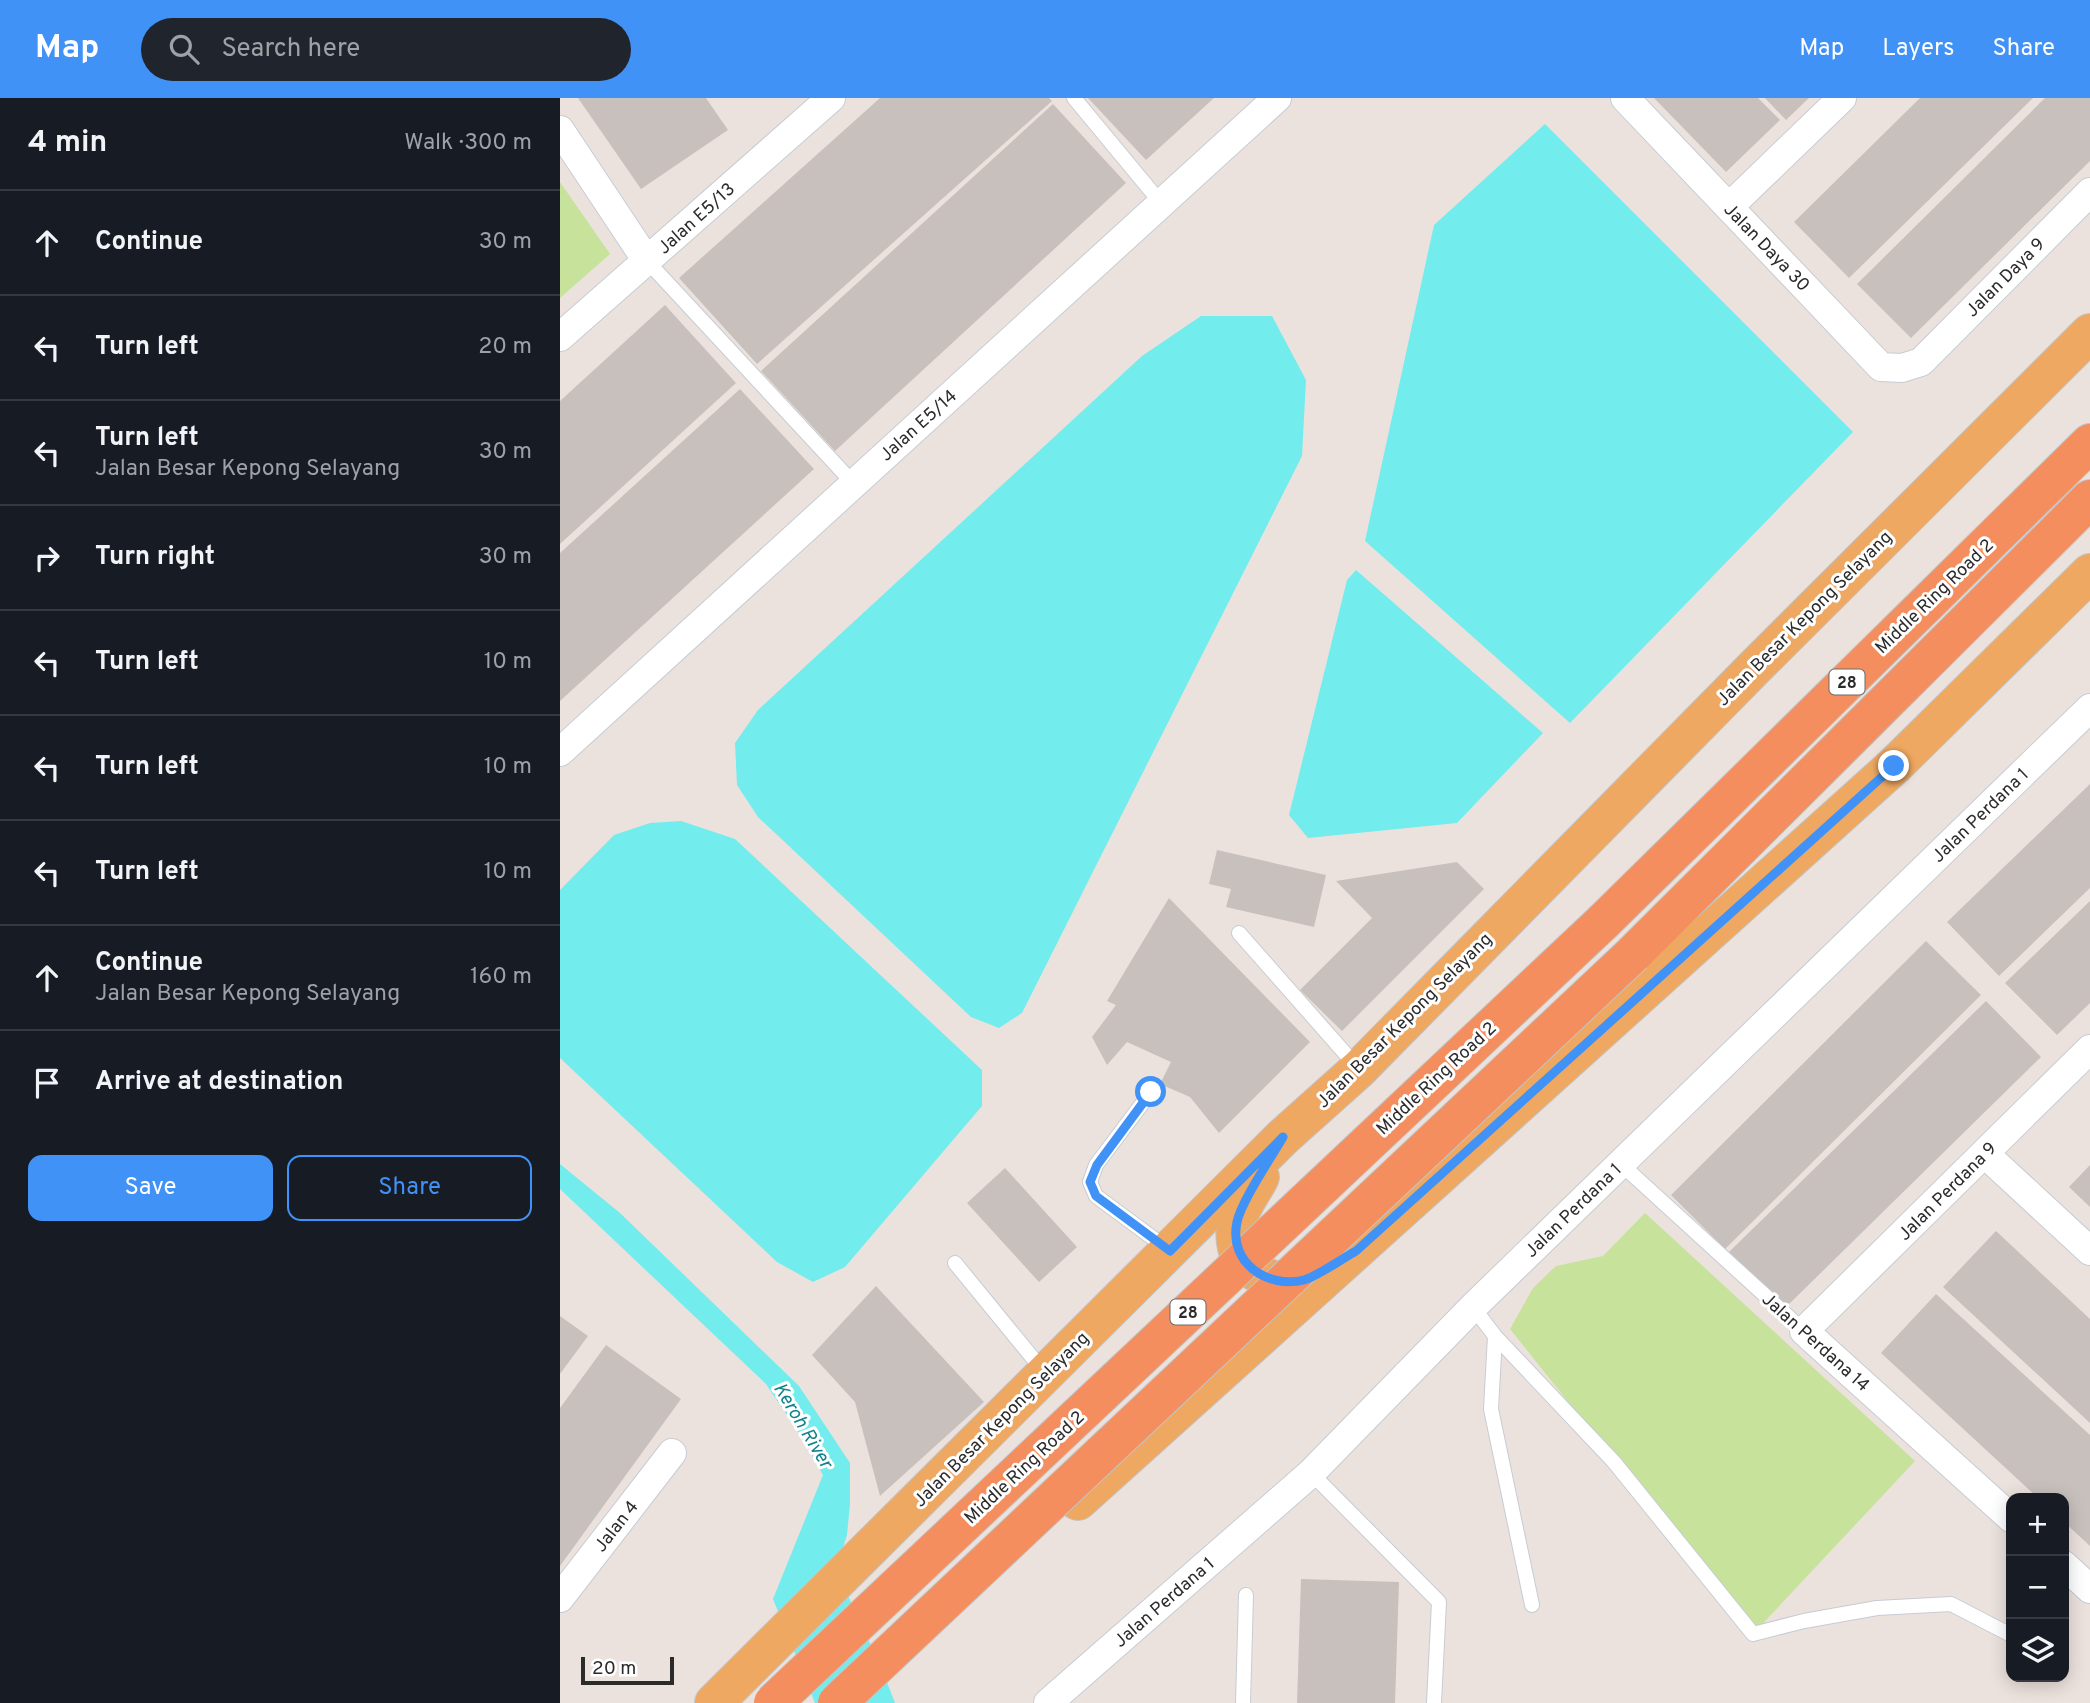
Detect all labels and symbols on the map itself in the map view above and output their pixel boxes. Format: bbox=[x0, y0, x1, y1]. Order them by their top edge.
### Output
street label: Jalan E5/13 bbox=[653, 178, 741, 260]
street label: Jalan Daya 30 bbox=[1718, 199, 1814, 297]
street label: Jalan Daya 9 bbox=[1961, 233, 2051, 323]
street label: Jalan E5/14 bbox=[875, 385, 963, 467]
street label: Jalan Besar Kepong Selayang bbox=[1712, 526, 1898, 712]
street label: Middle Ring Road 2 bbox=[1871, 535, 1999, 660]
road number: 28 bbox=[1830, 670, 1864, 694]
route end bbox=[1878, 750, 1909, 781]
street label: Jalan Perdana 1 bbox=[1928, 764, 2034, 868]
street label: Jalan Besar Kepong Selayang bbox=[1312, 928, 1498, 1114]
street label: Middle Ring Road 2 bbox=[1372, 1017, 1502, 1141]
route start bbox=[1135, 1076, 1166, 1107]
street label: Jalan Perdana 9 bbox=[1894, 1138, 2002, 1246]
street label: Jalan Perdana 1 bbox=[1521, 1159, 1627, 1263]
street label: Jalan Perdana 14 bbox=[1756, 1289, 1874, 1398]
road number: 28 bbox=[1170, 1300, 1206, 1324]
street label: Jalan Besar Kepong Selayang bbox=[909, 1327, 1095, 1513]
water label: Keroh River bbox=[767, 1379, 838, 1475]
street label: Middle Ring Road 2 bbox=[960, 1406, 1090, 1530]
street label: Jalan 4 bbox=[590, 1496, 644, 1557]
street label: Jalan Perdana 1 bbox=[1110, 1553, 1220, 1653]
scale bar bbox=[581, 1654, 674, 1686]

